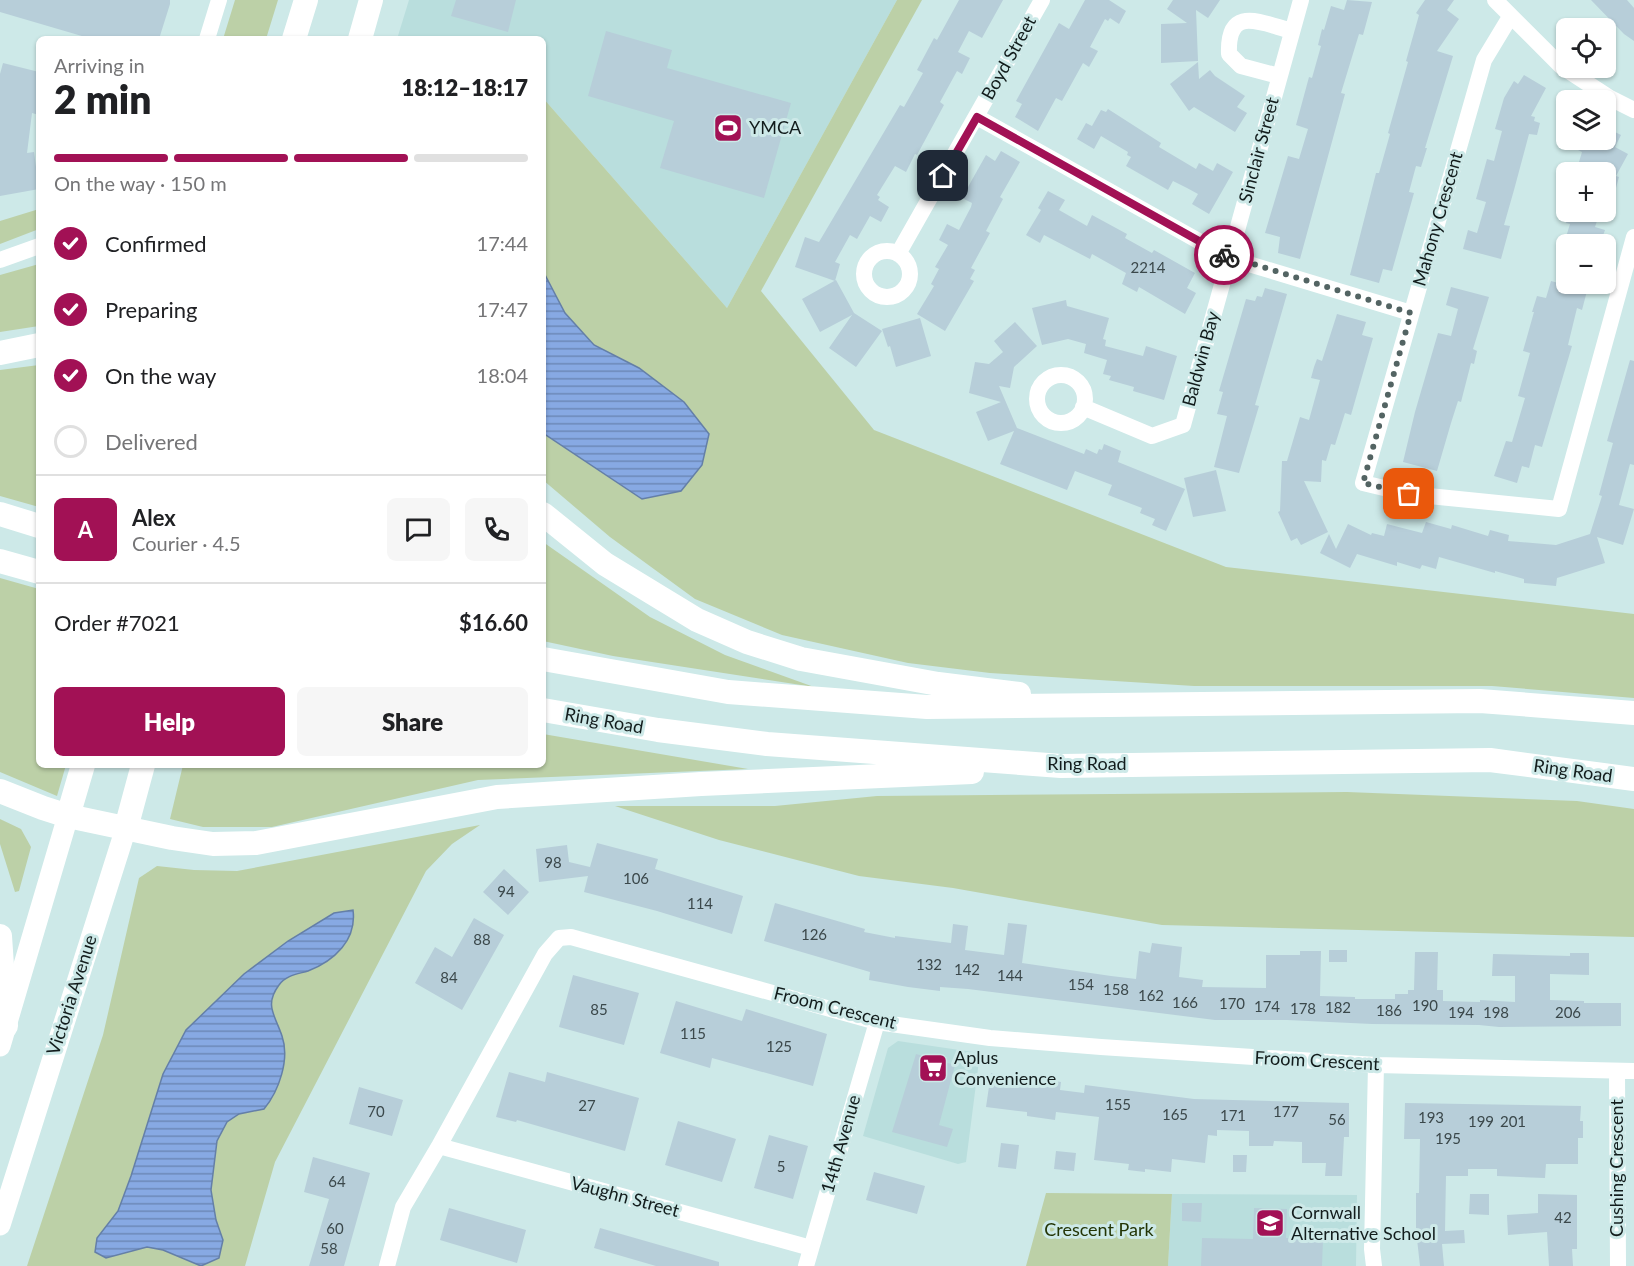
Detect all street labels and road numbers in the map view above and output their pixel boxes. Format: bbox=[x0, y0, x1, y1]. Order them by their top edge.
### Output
street label: Boyd Street bbox=[976, 11, 1040, 103]
street label: Sinclair Street bbox=[1233, 94, 1283, 205]
street label: Mahony Crescent bbox=[1407, 149, 1467, 288]
street label: Baldwin Bay bbox=[1177, 308, 1223, 409]
street label: Ring Road bbox=[563, 702, 645, 738]
street label: Ring Road bbox=[1047, 752, 1127, 774]
street label: Ring Road bbox=[1532, 754, 1614, 786]
street label: Victoria Avenue bbox=[41, 932, 101, 1058]
street label: Froom Crescent bbox=[772, 981, 899, 1033]
street label: Froom Crescent bbox=[1254, 1046, 1381, 1074]
street label: 14th Avenue bbox=[816, 1092, 865, 1195]
street label: Cushing Crescent bbox=[1605, 1099, 1627, 1237]
street label: Vaughn Street bbox=[569, 1171, 682, 1221]

